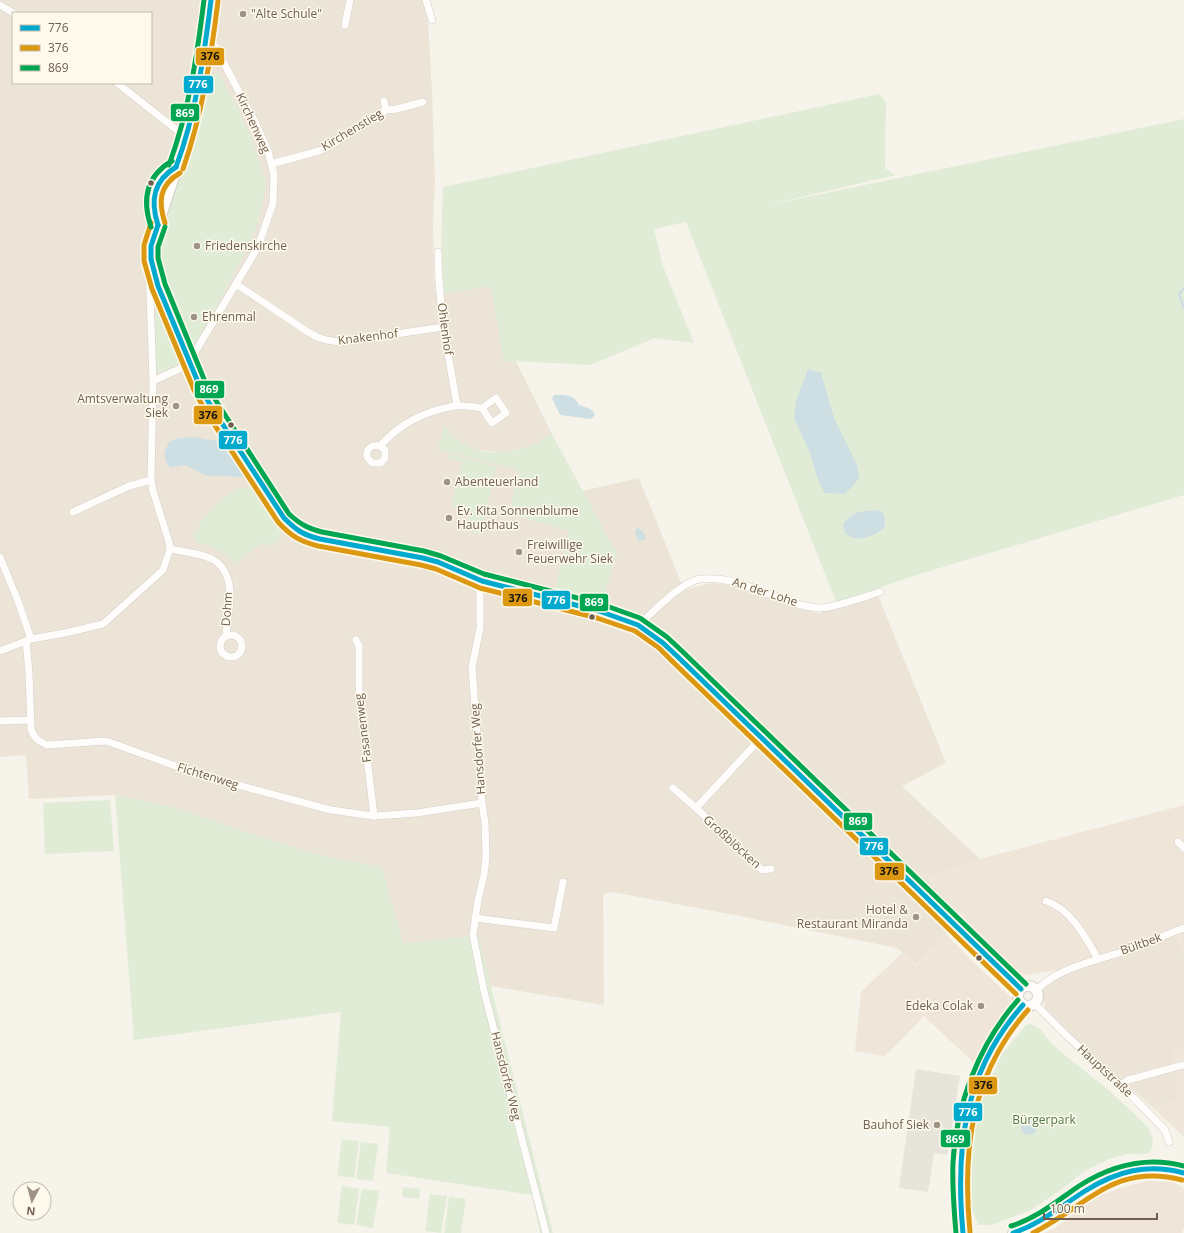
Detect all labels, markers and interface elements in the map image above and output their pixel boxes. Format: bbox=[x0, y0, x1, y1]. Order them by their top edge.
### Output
place label: "Alte Schule" bbox=[251, 5, 322, 22]
marker: "Alte Schule" bbox=[238, 9, 248, 19]
legend bbox=[12, 12, 152, 84]
text: 776 bbox=[48, 19, 69, 36]
text: 376 bbox=[48, 39, 69, 56]
line badge: 376 bbox=[195, 47, 225, 66]
text: 376 bbox=[201, 48, 219, 63]
text: 869 bbox=[48, 59, 69, 76]
line badge: 776 bbox=[183, 75, 214, 94]
text: 776 bbox=[189, 76, 207, 91]
street label: Kirchenweg bbox=[232, 90, 275, 156]
line badge: 869 bbox=[170, 103, 200, 122]
street label: Kirchenstieg bbox=[318, 104, 386, 155]
text: 869 bbox=[176, 105, 194, 120]
unlabelled marker bbox=[146, 178, 156, 188]
place label: Friedenskirche bbox=[205, 237, 287, 254]
marker: Friedenskirche bbox=[192, 241, 202, 251]
street label: Ohlenhof bbox=[433, 302, 458, 357]
place label: Ehrenmal bbox=[202, 308, 256, 325]
marker: Ehrenmal bbox=[189, 312, 199, 322]
street label: Knakenhof bbox=[337, 324, 400, 349]
line badge: 869 bbox=[194, 380, 225, 399]
text: 869 bbox=[200, 381, 218, 396]
place label: Amtsverwaltung Siek bbox=[77, 390, 169, 421]
marker: Amtsverwaltung Siek bbox=[171, 401, 181, 411]
line badge: 376 bbox=[193, 405, 223, 425]
text: 376 bbox=[199, 407, 217, 422]
unlabelled marker bbox=[226, 420, 236, 430]
line badge: 776 bbox=[218, 430, 248, 450]
text: 776 bbox=[224, 432, 242, 447]
place label: Abenteuerland bbox=[455, 473, 538, 490]
marker: Abenteuerland bbox=[442, 477, 452, 487]
place label: Ev. Kita Sonnenblume Haupthaus bbox=[457, 502, 579, 533]
marker: Ev. Kita Sonnenblume Haupthaus bbox=[444, 513, 454, 523]
place label: Freiwillige Feuerwehr Siek bbox=[527, 536, 614, 567]
marker: Freiwillige Feuerwehr Siek bbox=[514, 547, 524, 557]
street label: An der Lohe bbox=[730, 573, 800, 610]
line badge: 376 bbox=[502, 588, 533, 607]
text: 376 bbox=[509, 590, 527, 605]
line badge: 776 bbox=[541, 590, 571, 610]
street label: Dohm bbox=[217, 591, 236, 627]
text: 776 bbox=[547, 592, 565, 607]
line badge: 869 bbox=[579, 593, 609, 612]
text: 869 bbox=[585, 594, 603, 609]
unlabelled marker bbox=[587, 612, 597, 622]
street label: Fasanenweg bbox=[350, 692, 375, 763]
street label: Hansdorfer Weg bbox=[466, 702, 489, 795]
street label: Fichtenweg bbox=[175, 758, 241, 793]
street label: Großblöcken bbox=[700, 811, 765, 872]
line badge: 869 bbox=[843, 812, 873, 831]
text: 869 bbox=[849, 813, 867, 828]
line badge: 776 bbox=[859, 837, 889, 856]
text: 776 bbox=[865, 838, 883, 853]
line badge: 376 bbox=[874, 862, 905, 881]
text: 376 bbox=[880, 863, 898, 878]
place label: Hotel & Restaurant Miranda bbox=[797, 901, 908, 932]
marker: Hotel & Restaurant Miranda bbox=[911, 912, 921, 922]
street label: Bültbek bbox=[1118, 928, 1164, 959]
unlabelled marker bbox=[974, 953, 984, 963]
place label: Edeka Colak bbox=[905, 997, 974, 1014]
marker: Edeka Colak bbox=[976, 1001, 986, 1011]
street label: Hansdorfer Weg bbox=[487, 1030, 526, 1123]
street label: Hauptstraße bbox=[1074, 1040, 1137, 1101]
line badge: 376 bbox=[968, 1076, 998, 1095]
text: 376 bbox=[974, 1077, 992, 1092]
line badge: 776 bbox=[953, 1102, 983, 1122]
text: 776 bbox=[959, 1104, 977, 1119]
park label: Bürgerpark bbox=[1012, 1111, 1076, 1128]
place label: Bauhof Siek bbox=[863, 1116, 930, 1133]
marker: Bauhof Siek bbox=[932, 1120, 942, 1130]
line badge: 869 bbox=[940, 1129, 971, 1148]
text: 869 bbox=[946, 1131, 964, 1146]
north arrow bbox=[12, 1181, 52, 1221]
scale bar bbox=[1044, 1195, 1157, 1221]
text: 100 m bbox=[1050, 1200, 1085, 1217]
text: N bbox=[26, 1204, 36, 1219]

